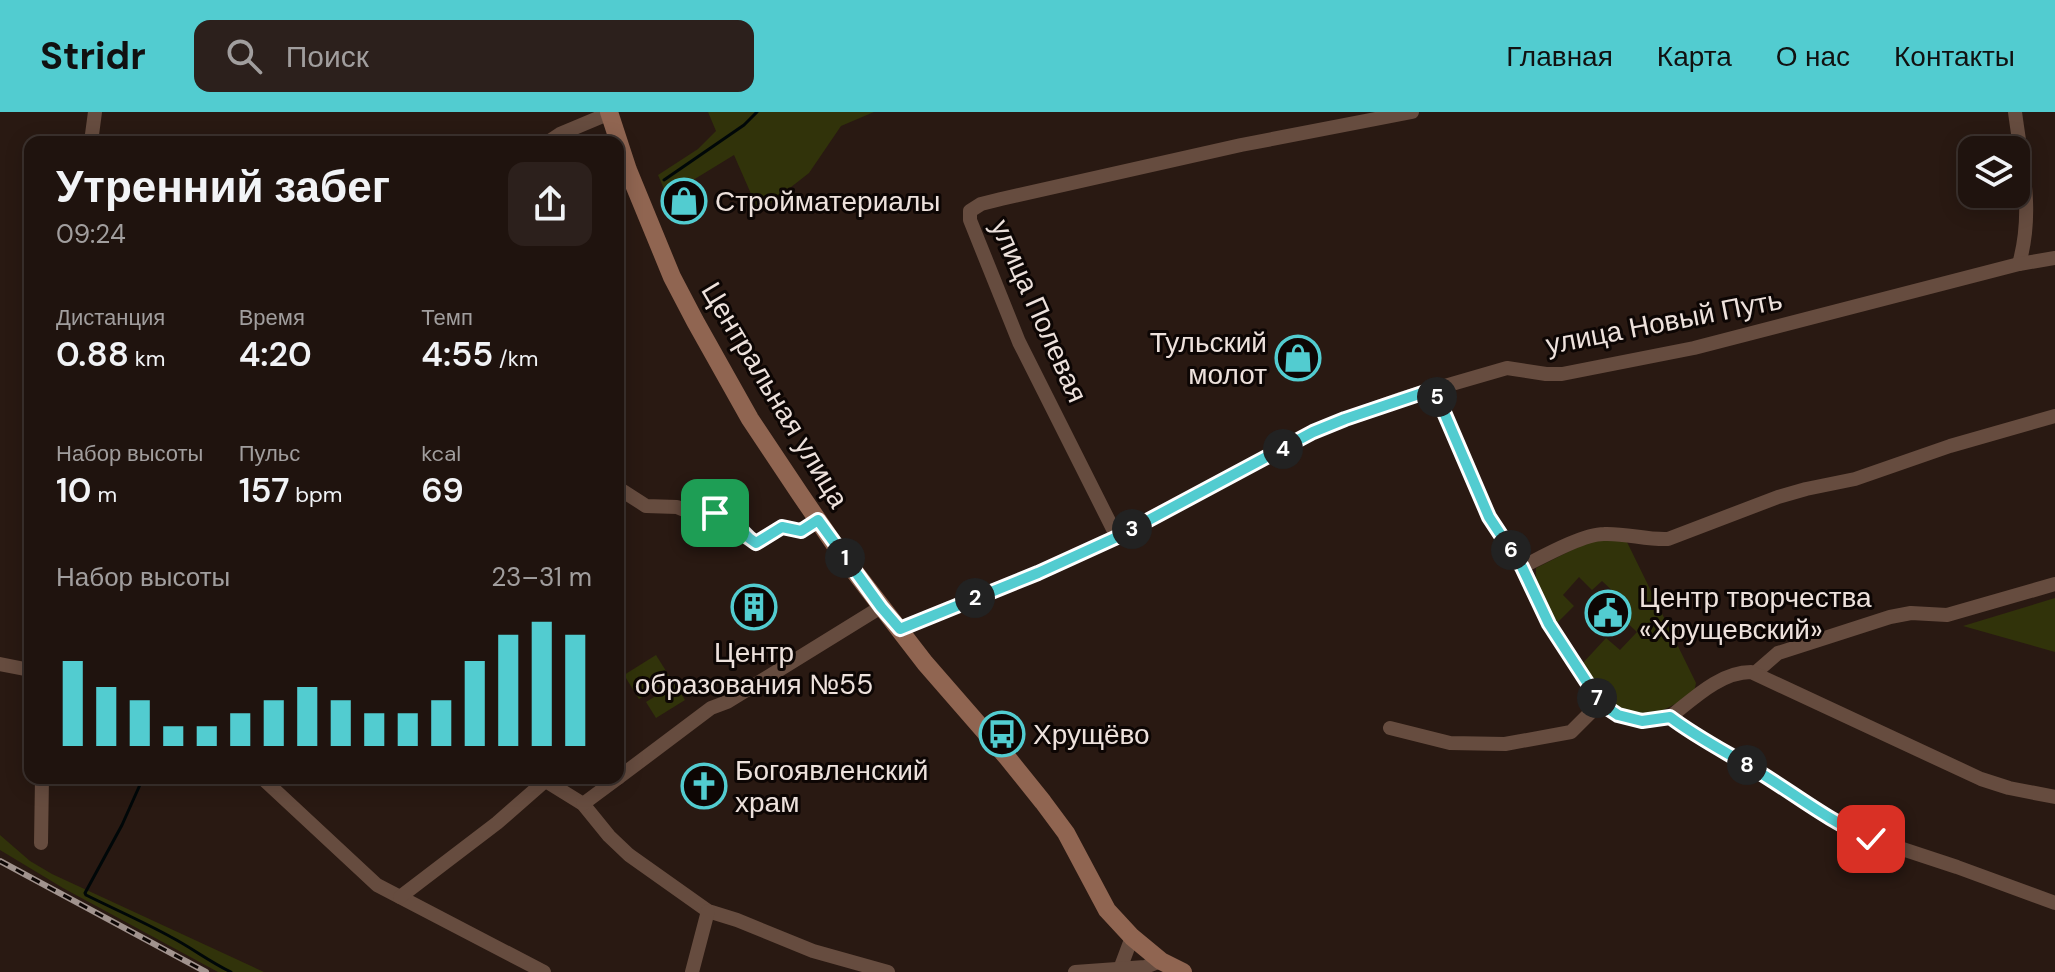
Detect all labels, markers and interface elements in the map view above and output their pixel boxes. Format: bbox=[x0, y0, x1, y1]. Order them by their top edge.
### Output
search box bbox=[194, 20, 754, 92]
text: Stridr bbox=[40, 31, 146, 81]
icon: search bbox=[222, 34, 266, 78]
text: Поиск bbox=[286, 37, 369, 76]
text: Главная bbox=[1506, 38, 1613, 75]
text: Карта bbox=[1657, 38, 1732, 75]
text: О нас bbox=[1776, 38, 1850, 75]
text: Контакты bbox=[1894, 38, 2015, 75]
map controls bbox=[1958, 136, 2030, 208]
button: layers bbox=[1958, 136, 2030, 208]
text: Утренний забег bbox=[56, 158, 390, 216]
button: share bbox=[508, 162, 592, 246]
shop icon: Стройматериалы bbox=[660, 177, 708, 225]
place label: Стройматериалы bbox=[715, 183, 940, 220]
street label: улица Полевая bbox=[982, 214, 1096, 408]
text: 09:24 bbox=[56, 217, 126, 251]
street label: Центральная улица bbox=[693, 275, 857, 515]
street label: улица Новый Путь bbox=[1543, 281, 1785, 363]
text: Дистанция bbox=[56, 303, 165, 332]
text: Время bbox=[239, 303, 305, 332]
text: Темп bbox=[421, 303, 473, 332]
place label: Тульский молот bbox=[1150, 324, 1267, 393]
text: 0.88 bbox=[56, 332, 129, 377]
text: 4:20 bbox=[239, 332, 312, 377]
text: 4:55 bbox=[421, 332, 493, 377]
shop icon: Тульский молот bbox=[1274, 334, 1322, 382]
text: km bbox=[129, 344, 165, 373]
text: /km bbox=[493, 344, 538, 373]
pin: 5 bbox=[1417, 377, 1457, 417]
text: 5 bbox=[1430, 382, 1444, 411]
pin: 4 bbox=[1263, 429, 1303, 469]
text: 4 bbox=[1276, 434, 1290, 463]
text: Набор высоты bbox=[56, 439, 203, 468]
text: Пульс bbox=[239, 439, 300, 468]
text: kcal bbox=[421, 439, 461, 468]
text: 10 bbox=[56, 468, 92, 513]
text: 157 bbox=[239, 468, 289, 513]
text: 69 bbox=[421, 468, 464, 513]
pin bbox=[681, 479, 749, 547]
text: m bbox=[92, 480, 117, 509]
text: bpm bbox=[289, 480, 342, 509]
icon: arrive bbox=[693, 491, 737, 535]
pin: 3 bbox=[1112, 509, 1152, 549]
text: 3 bbox=[1125, 514, 1139, 543]
pin: 6 bbox=[1491, 530, 1531, 570]
text: 6 bbox=[1504, 535, 1518, 564]
pin: 1 bbox=[825, 538, 865, 578]
text: 1 bbox=[841, 543, 849, 572]
text: Набор высоты bbox=[56, 560, 230, 594]
text: 23–31 m bbox=[491, 560, 592, 594]
pin: 2 bbox=[955, 578, 995, 618]
place label: Центр творчества «Хрущевский» bbox=[1639, 579, 1872, 648]
building icon: Центр образования №55 bbox=[730, 583, 778, 631]
text: 2 bbox=[969, 583, 981, 612]
public building icon: Центр творчества «Хрущевский» bbox=[1584, 589, 1632, 637]
place label: Центр образования №55 bbox=[635, 634, 873, 703]
pin: 7 bbox=[1577, 678, 1617, 718]
text: 7 bbox=[1591, 683, 1603, 712]
bus stop icon: Хрущёво bbox=[978, 710, 1026, 758]
place label: Хрущёво bbox=[1033, 716, 1150, 753]
pin: 8 bbox=[1727, 745, 1767, 785]
text: 8 bbox=[1740, 750, 1754, 779]
place label: Богоявленский храм bbox=[735, 752, 928, 821]
church icon: Богоявленский храм bbox=[680, 762, 728, 810]
pin bbox=[1837, 805, 1905, 873]
icon: check bbox=[1849, 817, 1893, 861]

